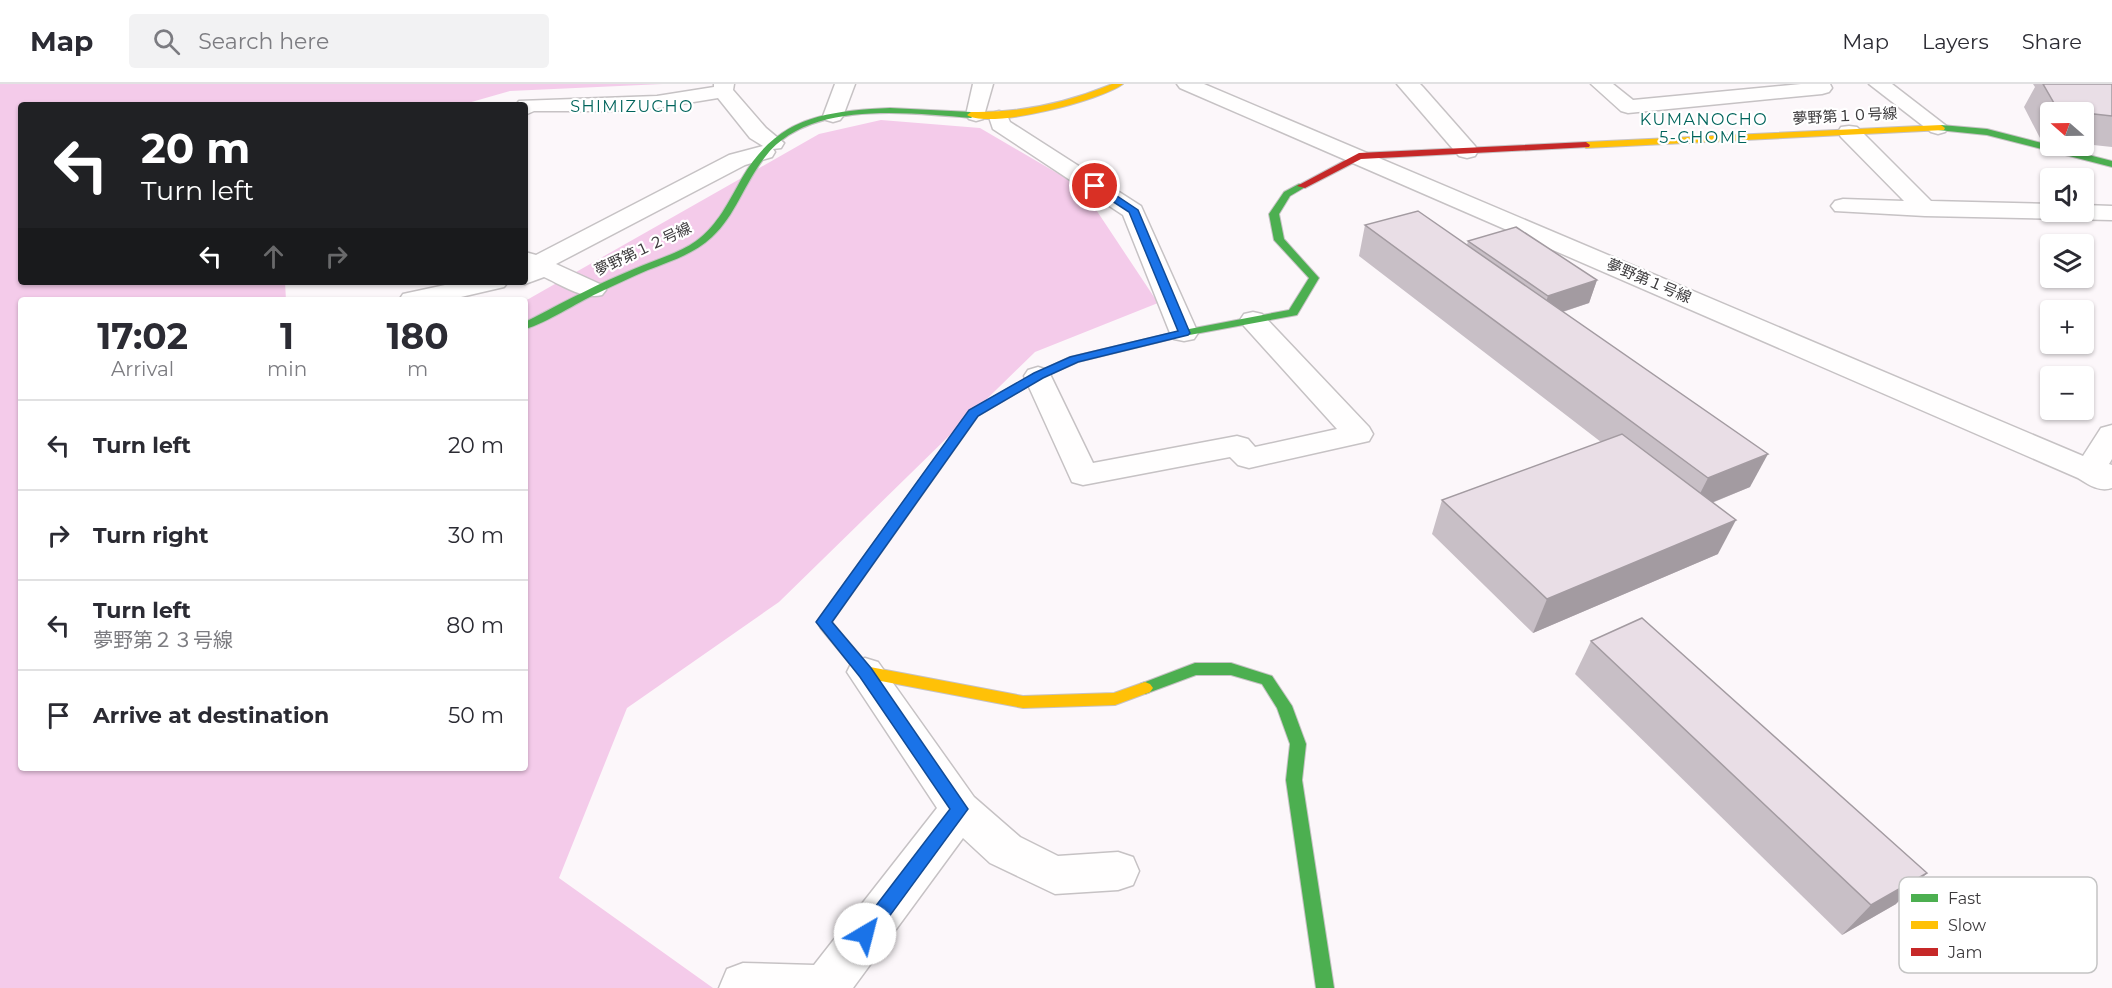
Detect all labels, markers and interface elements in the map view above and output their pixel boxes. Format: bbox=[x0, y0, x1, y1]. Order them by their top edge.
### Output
search box bbox=[129, 14, 549, 68]
text: Map bbox=[30, 24, 93, 58]
icon: search bbox=[150, 25, 183, 58]
text: Search here bbox=[198, 28, 329, 55]
text: Map bbox=[1842, 29, 1889, 54]
text: Layers bbox=[1922, 29, 1989, 54]
text: Share bbox=[2022, 29, 2082, 54]
district label: SHIMIZUCHO bbox=[570, 97, 694, 116]
north arrow bbox=[2040, 102, 2094, 156]
map controls bbox=[2040, 102, 2094, 420]
street label: 夢野第１０号線 bbox=[1792, 103, 1898, 128]
district label: KUMANOCHO 5-CHOME bbox=[1640, 110, 1768, 147]
text: 20 m bbox=[141, 122, 250, 174]
icon: left bbox=[42, 126, 120, 204]
pin bbox=[1069, 160, 1120, 211]
button: sound bbox=[2040, 168, 2094, 222]
icon: arrive bbox=[1078, 169, 1111, 202]
text: Turn left bbox=[141, 174, 254, 207]
street label: 夢野第１２号線 bbox=[591, 218, 694, 279]
button: layers bbox=[2040, 234, 2094, 288]
icon: left bbox=[194, 240, 227, 273]
icon: ahead bbox=[257, 240, 290, 273]
icon: right bbox=[320, 240, 353, 273]
street label: 夢野第１号線 bbox=[1604, 254, 1694, 307]
button: + bbox=[2040, 300, 2094, 354]
text: 17:02 bbox=[97, 314, 188, 358]
text: 1 bbox=[280, 314, 294, 358]
text: 180 bbox=[386, 314, 449, 358]
text: Arrival bbox=[111, 357, 174, 381]
text: min bbox=[267, 357, 307, 381]
text: m bbox=[407, 357, 428, 381]
button: − bbox=[2040, 366, 2094, 420]
icon: left bbox=[42, 429, 75, 462]
text: Turn left bbox=[93, 432, 191, 459]
text: 20 m bbox=[448, 432, 504, 459]
icon: right bbox=[42, 519, 75, 552]
text: Turn right bbox=[93, 522, 208, 549]
text: 30 m bbox=[448, 522, 504, 549]
text: Turn left bbox=[93, 597, 191, 624]
icon: left bbox=[42, 609, 75, 642]
text: 80 m bbox=[446, 612, 504, 639]
text: 夢野第２３号線 bbox=[93, 628, 233, 652]
icon: arrive bbox=[42, 699, 75, 732]
text: Arrive at destination bbox=[93, 702, 329, 729]
text: 50 m bbox=[448, 702, 504, 729]
legend bbox=[1899, 877, 2097, 973]
text: Fast bbox=[1948, 889, 1982, 908]
position arrow bbox=[833, 902, 897, 966]
text: Slow bbox=[1948, 916, 1986, 935]
text: Jam bbox=[1947, 943, 1982, 962]

